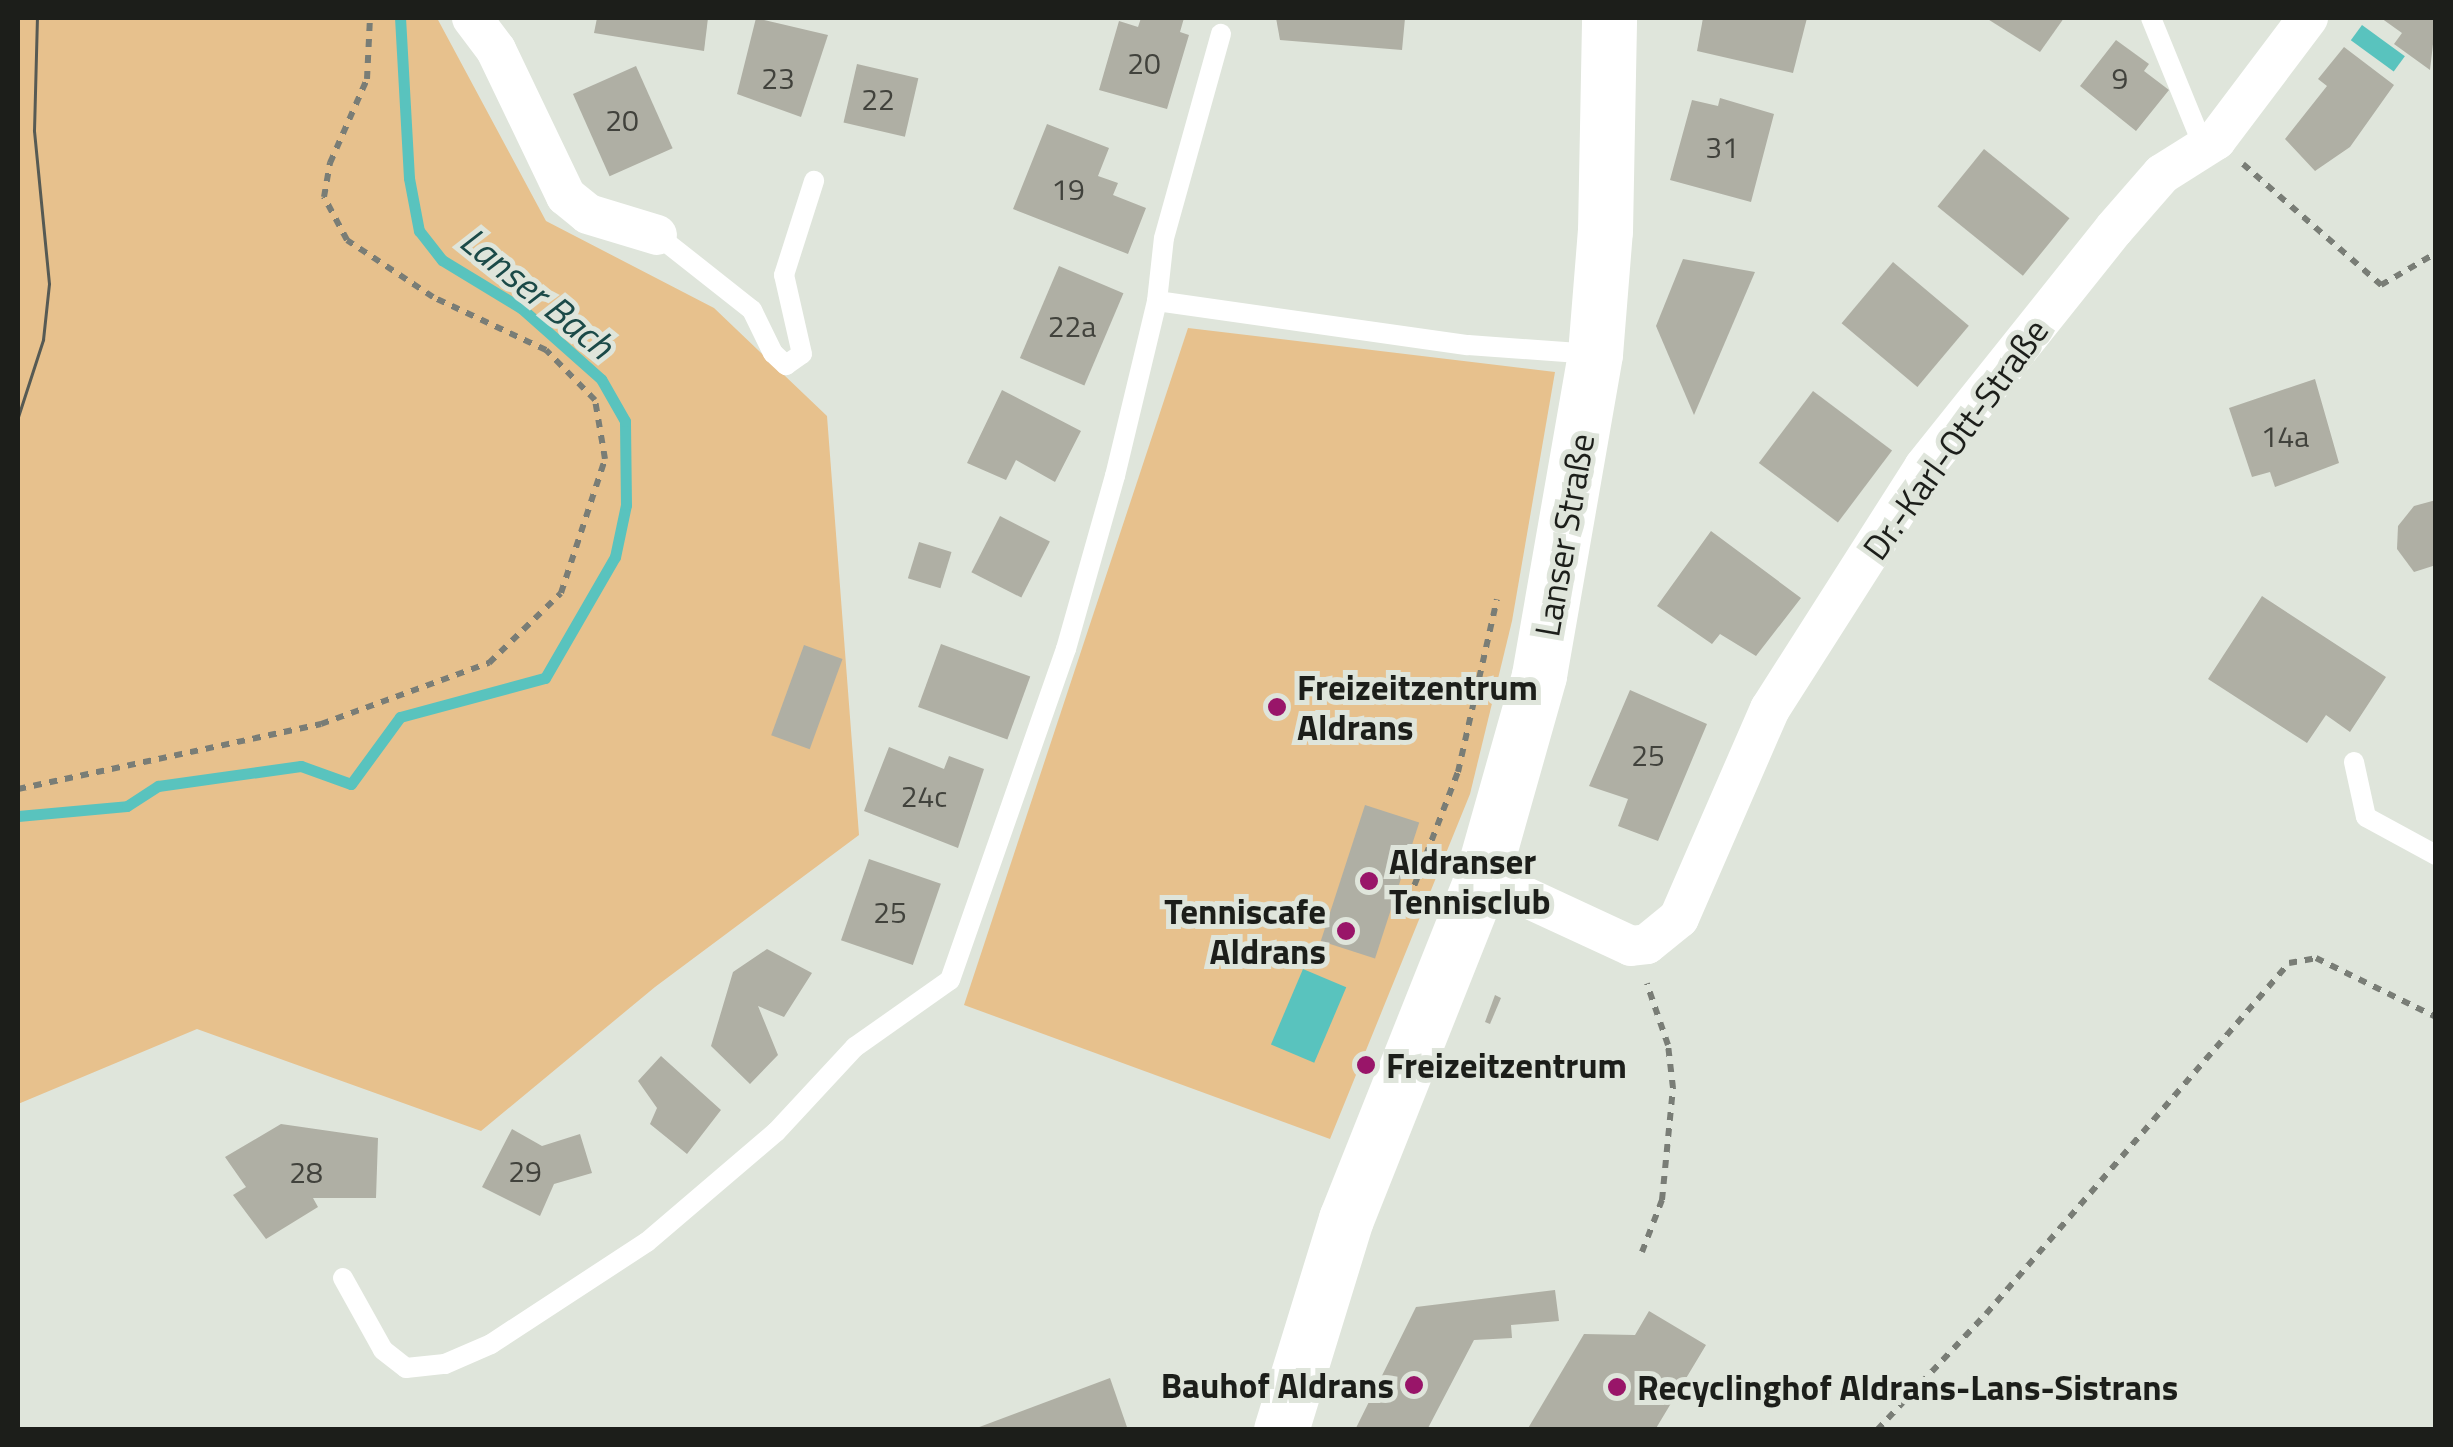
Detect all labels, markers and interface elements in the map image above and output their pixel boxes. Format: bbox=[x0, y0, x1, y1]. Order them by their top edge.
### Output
house number: 20 bbox=[1127, 45, 1161, 81]
house number: 23 bbox=[761, 60, 795, 96]
house number: 9 bbox=[2112, 60, 2128, 96]
house number: 22 bbox=[861, 81, 895, 117]
house number: 20 bbox=[605, 102, 639, 138]
house number: 31 bbox=[1705, 129, 1739, 165]
house number: 19 bbox=[1051, 171, 1085, 207]
water label: Lanser Bach bbox=[451, 218, 623, 368]
house number: 22a bbox=[1048, 308, 1096, 344]
street label: Dr.-Karl-Ott-Straße bbox=[1854, 311, 2056, 567]
house number: 14a bbox=[2261, 418, 2309, 454]
street label: Lanser Straße bbox=[1526, 430, 1602, 640]
place label: Freizeitzentrum Aldrans bbox=[1297, 666, 1538, 748]
marker: Freizeitzentrum Aldrans bbox=[1266, 696, 1288, 718]
house number: 25 bbox=[1631, 737, 1665, 773]
house number: 24c bbox=[901, 778, 947, 814]
place label: Aldranser Tennisclub bbox=[1389, 840, 1551, 922]
marker: Aldranser Tennisclub bbox=[1358, 870, 1380, 892]
place label: Tenniscafe Aldrans bbox=[1164, 890, 1326, 972]
house number: 25 bbox=[873, 894, 907, 930]
marker: Tenniscafe Aldrans bbox=[1335, 920, 1357, 942]
place label: Freizeitzentrum bbox=[1386, 1044, 1627, 1086]
marker: Freizeitzentrum bbox=[1355, 1054, 1377, 1076]
house number: 29 bbox=[508, 1153, 542, 1189]
house number: 28 bbox=[289, 1154, 323, 1190]
place label: Bauhof Aldrans bbox=[1161, 1364, 1394, 1406]
place label: Recyclinghof Aldrans-Lans-Sistrans bbox=[1637, 1366, 2178, 1408]
marker: Bauhof Aldrans bbox=[1403, 1374, 1425, 1396]
marker: Recyclinghof Aldrans-Lans-Sistrans bbox=[1606, 1376, 1628, 1398]

